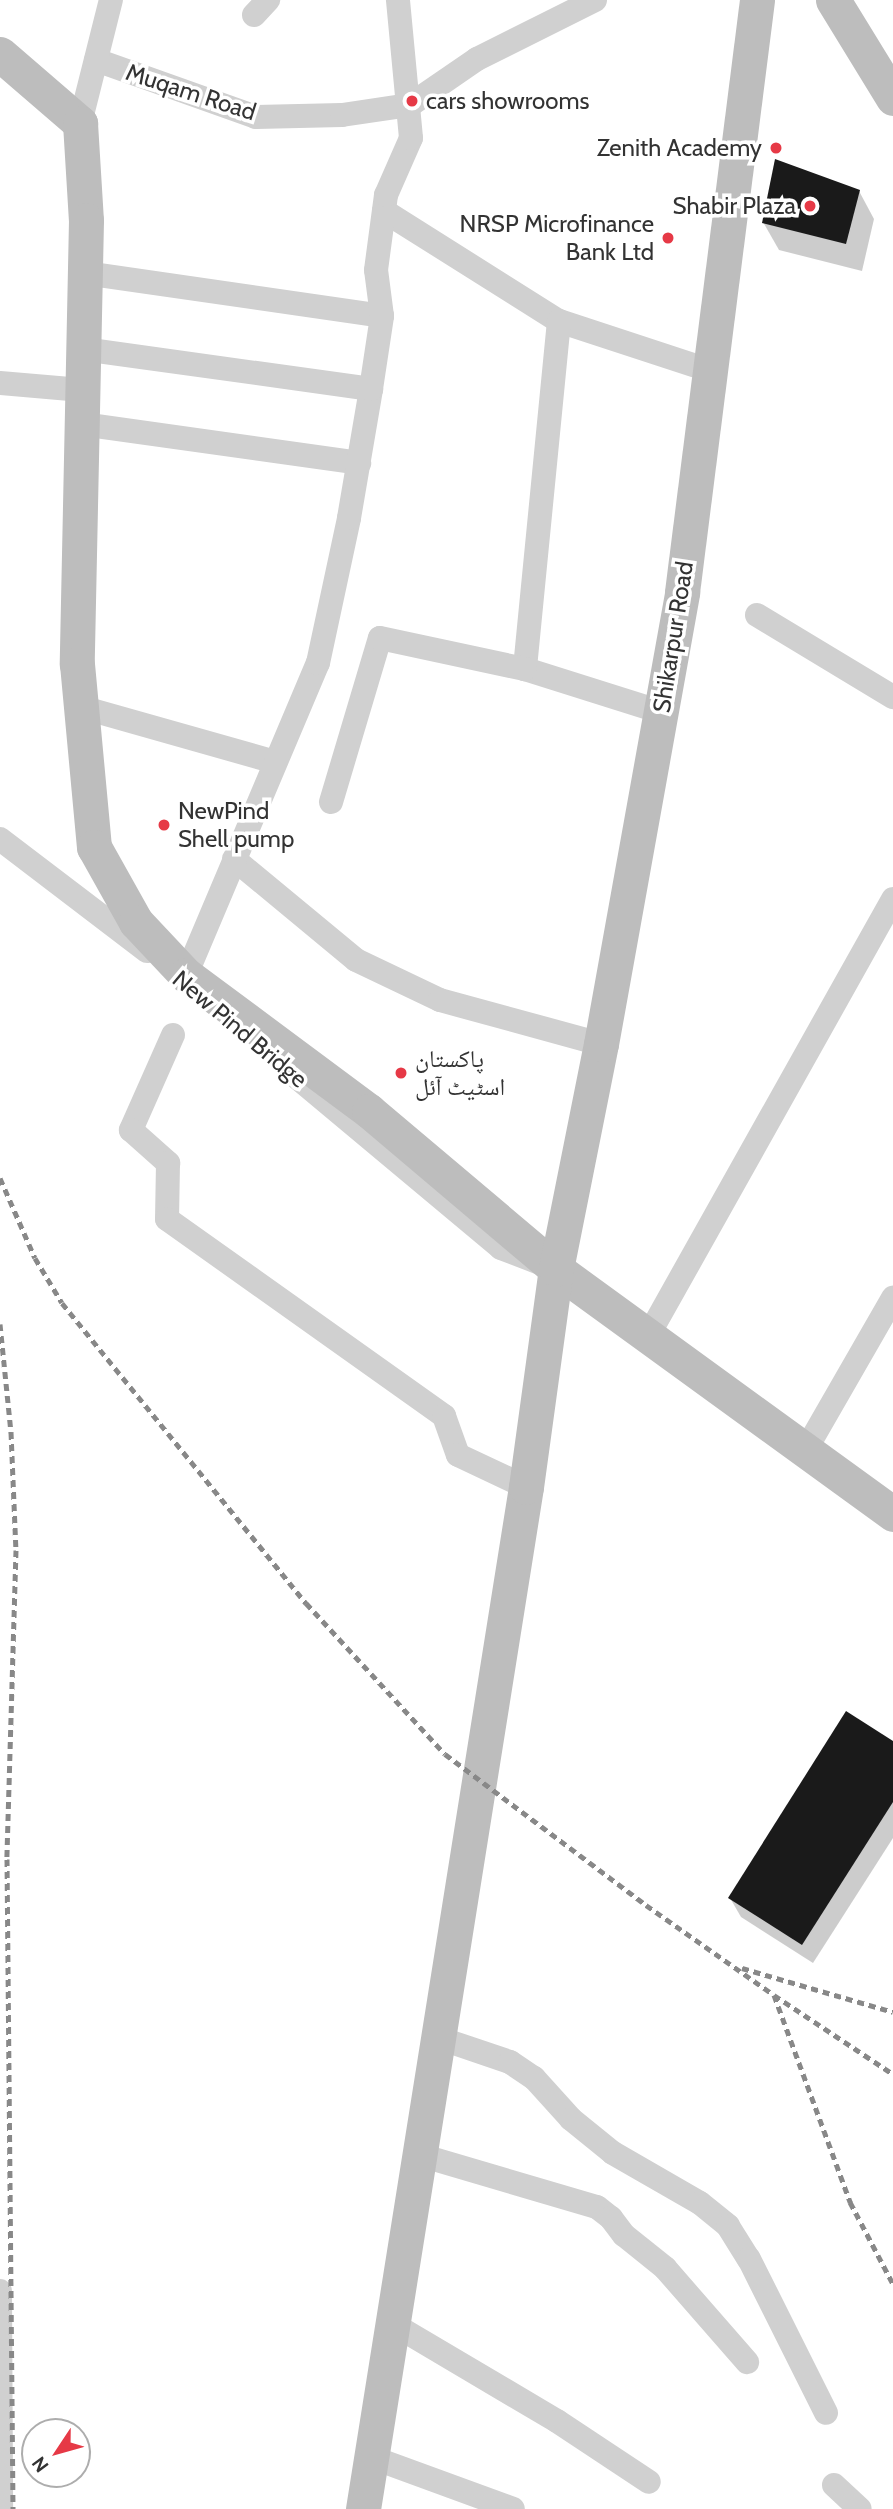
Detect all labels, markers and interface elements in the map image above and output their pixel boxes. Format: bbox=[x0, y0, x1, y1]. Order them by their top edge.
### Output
street label: Muqam Road bbox=[122, 57, 260, 127]
place label: cars showrooms bbox=[426, 87, 589, 115]
marker: cars showrooms bbox=[404, 93, 420, 109]
place label: Zenith Academy bbox=[597, 134, 762, 162]
marker: Zenith Academy bbox=[768, 140, 784, 156]
place label: Shabir Plaza bbox=[673, 192, 796, 220]
marker: Shabir Plaza bbox=[802, 198, 818, 214]
place label: NRSP Microfinance Bank Ltd bbox=[460, 210, 654, 266]
marker: NRSP Microfinance Bank Ltd bbox=[660, 230, 676, 246]
street label: Shikarpur Road bbox=[647, 559, 699, 715]
place label: NewPind Shell pump bbox=[178, 797, 294, 853]
marker: NewPind Shell pump bbox=[156, 817, 172, 833]
street label: New Pind Bridge bbox=[167, 964, 313, 1094]
place label: پاکستان اسٹیٹ آئل bbox=[415, 1045, 505, 1101]
marker: پاکستان اسٹیٹ آئل bbox=[393, 1065, 409, 1081]
north arrow bbox=[21, 2418, 91, 2488]
text: N bbox=[27, 2452, 53, 2477]

